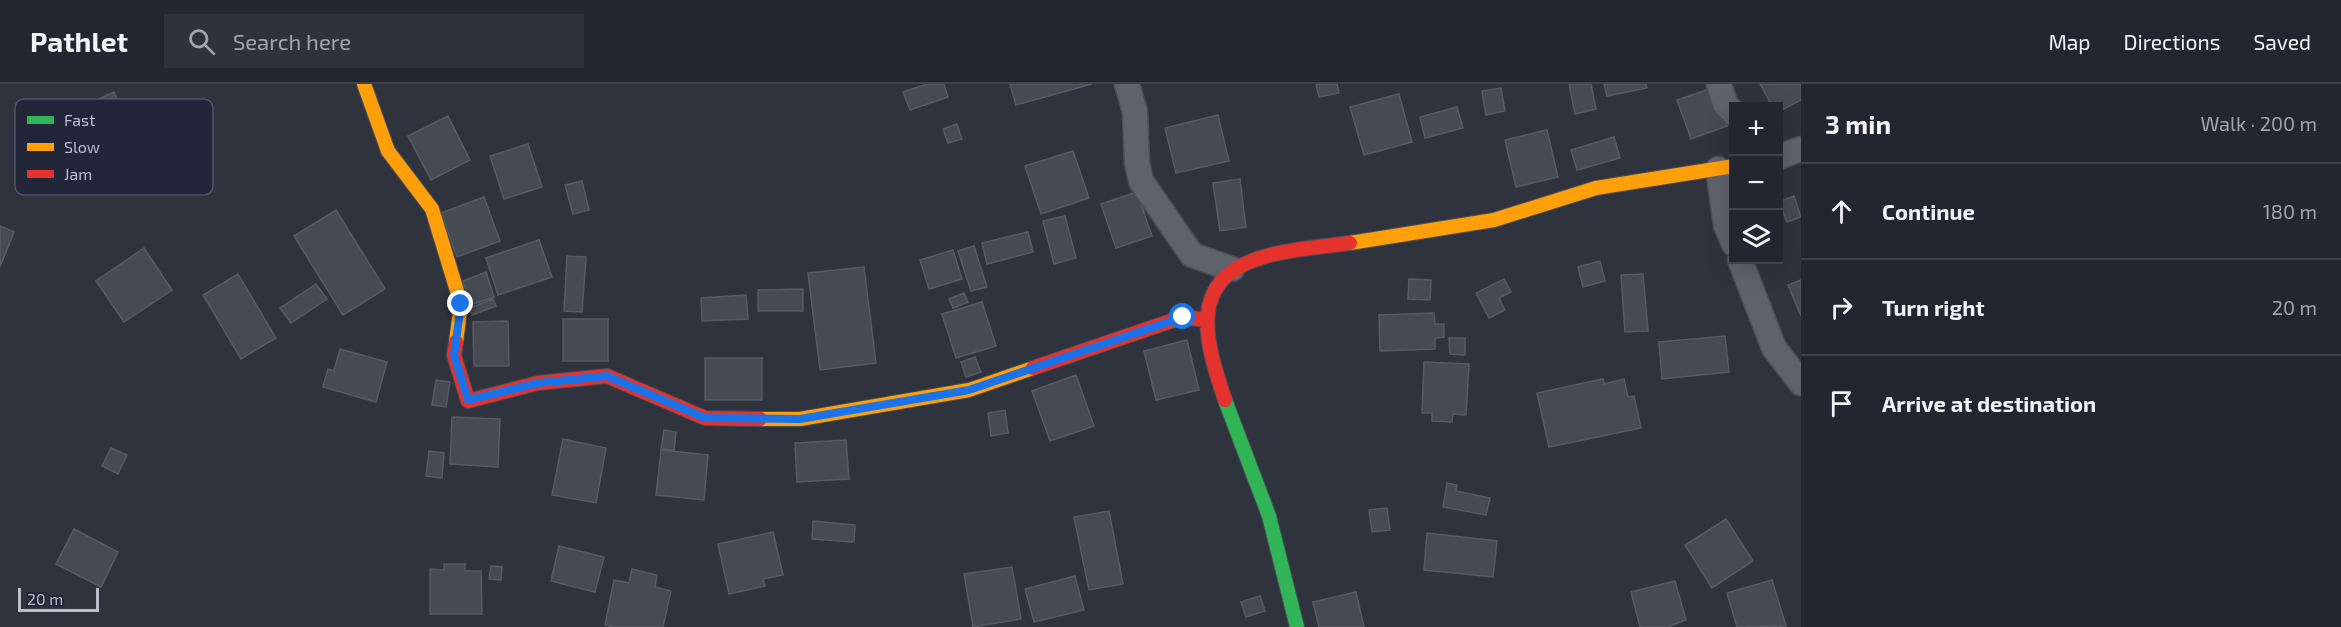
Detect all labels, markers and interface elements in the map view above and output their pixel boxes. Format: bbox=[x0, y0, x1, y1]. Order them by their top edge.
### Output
search box bbox=[164, 14, 584, 68]
text: Pathlet bbox=[30, 24, 128, 58]
icon: search bbox=[185, 25, 218, 58]
text: Search here bbox=[233, 28, 351, 54]
text: Map bbox=[2048, 29, 2091, 54]
text: Directions bbox=[2124, 29, 2220, 54]
text: Saved bbox=[2253, 29, 2311, 54]
legend bbox=[15, 99, 213, 195]
map controls bbox=[1729, 102, 1783, 264]
button: + bbox=[1729, 102, 1783, 156]
text: 3 min bbox=[1825, 108, 1891, 139]
text: Fast bbox=[64, 110, 95, 129]
text: Walk · 200 m bbox=[2200, 111, 2317, 135]
text: Slow bbox=[64, 137, 100, 156]
button: − bbox=[1729, 156, 1783, 210]
text: Jam bbox=[64, 164, 92, 183]
icon: ahead bbox=[1825, 195, 1858, 228]
text: Continue bbox=[1882, 198, 1975, 224]
text: 180 m bbox=[2263, 199, 2317, 223]
button: layers bbox=[1729, 210, 1783, 264]
route end bbox=[447, 290, 473, 316]
icon: right bbox=[1825, 291, 1858, 324]
text: Turn right bbox=[1882, 294, 1984, 320]
text: 20 m bbox=[2272, 295, 2317, 319]
route start bbox=[1169, 303, 1195, 329]
icon: arrive bbox=[1825, 387, 1858, 420]
text: Arrive at destination bbox=[1882, 390, 2096, 416]
scale bar bbox=[18, 585, 99, 612]
text: 20 m bbox=[27, 589, 63, 608]

